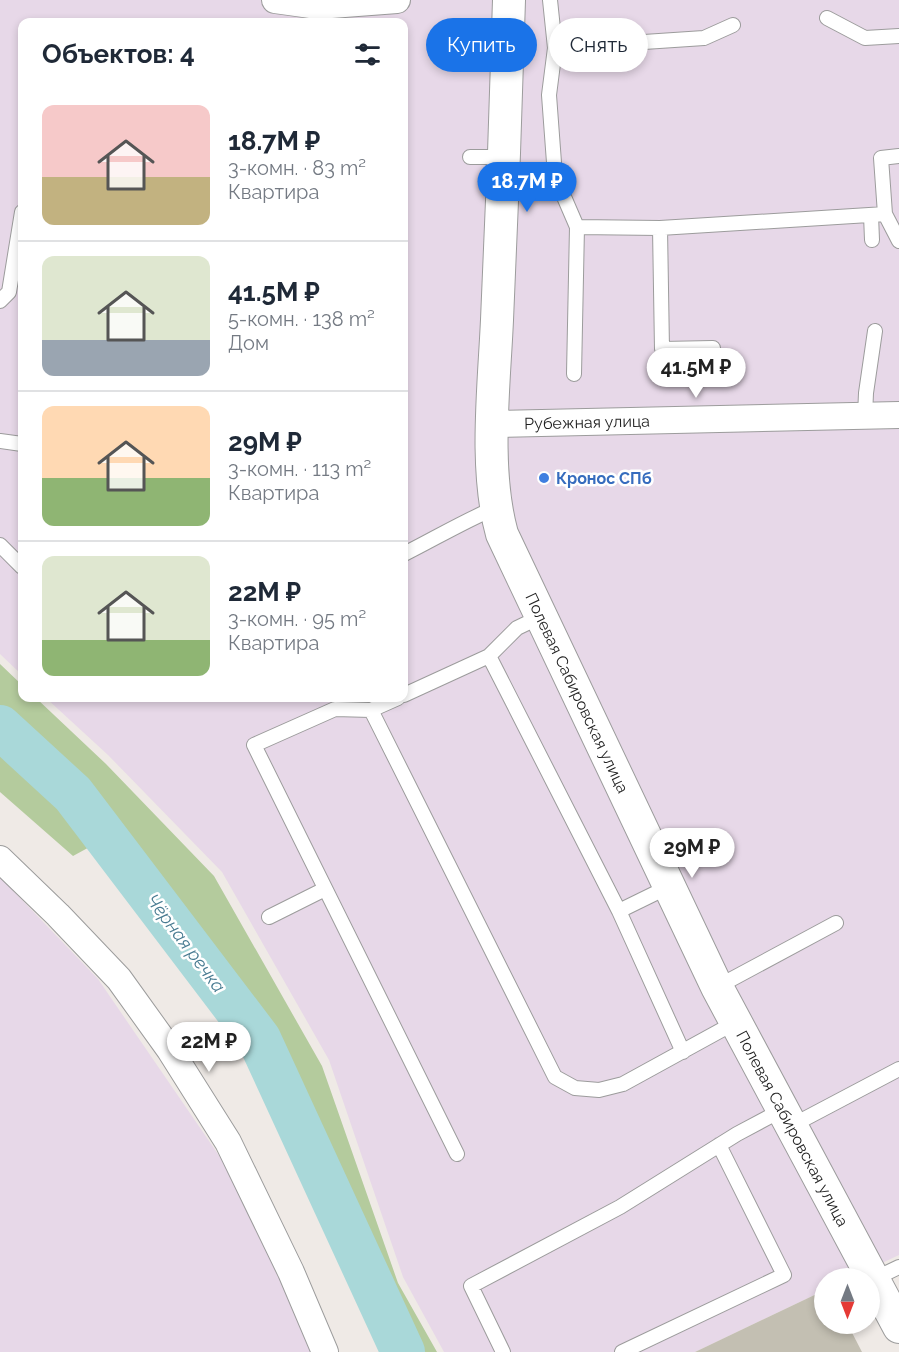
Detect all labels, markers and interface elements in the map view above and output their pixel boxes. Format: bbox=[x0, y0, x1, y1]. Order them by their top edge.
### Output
chip: Купить bbox=[426, 18, 537, 72]
chip: Снять bbox=[549, 18, 648, 72]
icon: filters bbox=[351, 38, 384, 71]
text: Объектов: 4 bbox=[42, 39, 195, 69]
text: 18.7M ₽ bbox=[228, 126, 320, 156]
icon: home bbox=[90, 129, 162, 201]
text: 3-комн. · 83 m² bbox=[228, 156, 366, 180]
pin: 18.7M ₽ bbox=[472, 162, 582, 213]
text: 18.7M ₽ bbox=[491, 169, 563, 193]
text: Квартира bbox=[228, 180, 319, 204]
text: 41.5M ₽ bbox=[228, 277, 320, 307]
icon: home bbox=[90, 280, 162, 352]
text: 5-комн. · 138 m² bbox=[228, 307, 375, 331]
text: Дом bbox=[228, 331, 269, 355]
pin: 41.5M ₽ bbox=[641, 348, 751, 399]
text: 41.5M ₽ bbox=[661, 355, 731, 379]
street label: Рубежная улица bbox=[524, 411, 650, 433]
text: 29M ₽ bbox=[228, 427, 302, 457]
icon: home bbox=[90, 430, 162, 502]
text: 3-комн. · 113 m² bbox=[228, 457, 371, 481]
place label: Кронос СПб bbox=[556, 469, 652, 488]
marker: Кронос СПб bbox=[537, 471, 551, 485]
text: Квартира bbox=[228, 481, 319, 505]
text: 22M ₽ bbox=[228, 577, 301, 607]
icon: home bbox=[90, 580, 162, 652]
street label: Полевая Сабировская улица bbox=[522, 590, 633, 796]
text: 3-комн. · 95 m² bbox=[228, 607, 366, 631]
text: Квартира bbox=[228, 631, 319, 655]
pin: 29M ₽ bbox=[650, 828, 734, 879]
text: 29M ₽ bbox=[664, 835, 720, 859]
water label: Чёрная речка bbox=[142, 890, 230, 996]
pin: 22M ₽ bbox=[167, 1022, 251, 1073]
street label: Полевая Сабировская улица bbox=[733, 1027, 853, 1229]
text: 22M ₽ bbox=[181, 1029, 237, 1053]
north arrow bbox=[814, 1268, 880, 1334]
map controls bbox=[814, 1268, 880, 1334]

